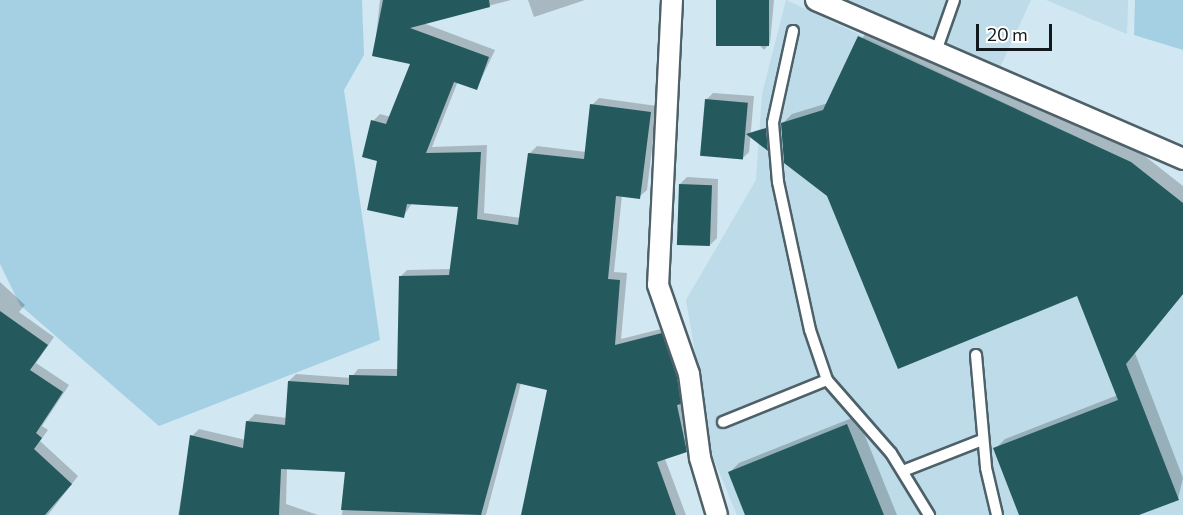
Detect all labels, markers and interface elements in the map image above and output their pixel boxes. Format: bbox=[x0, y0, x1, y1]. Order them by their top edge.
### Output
scale bar bbox=[979, 12, 1056, 50]
text: 20 m bbox=[987, 23, 1028, 45]

